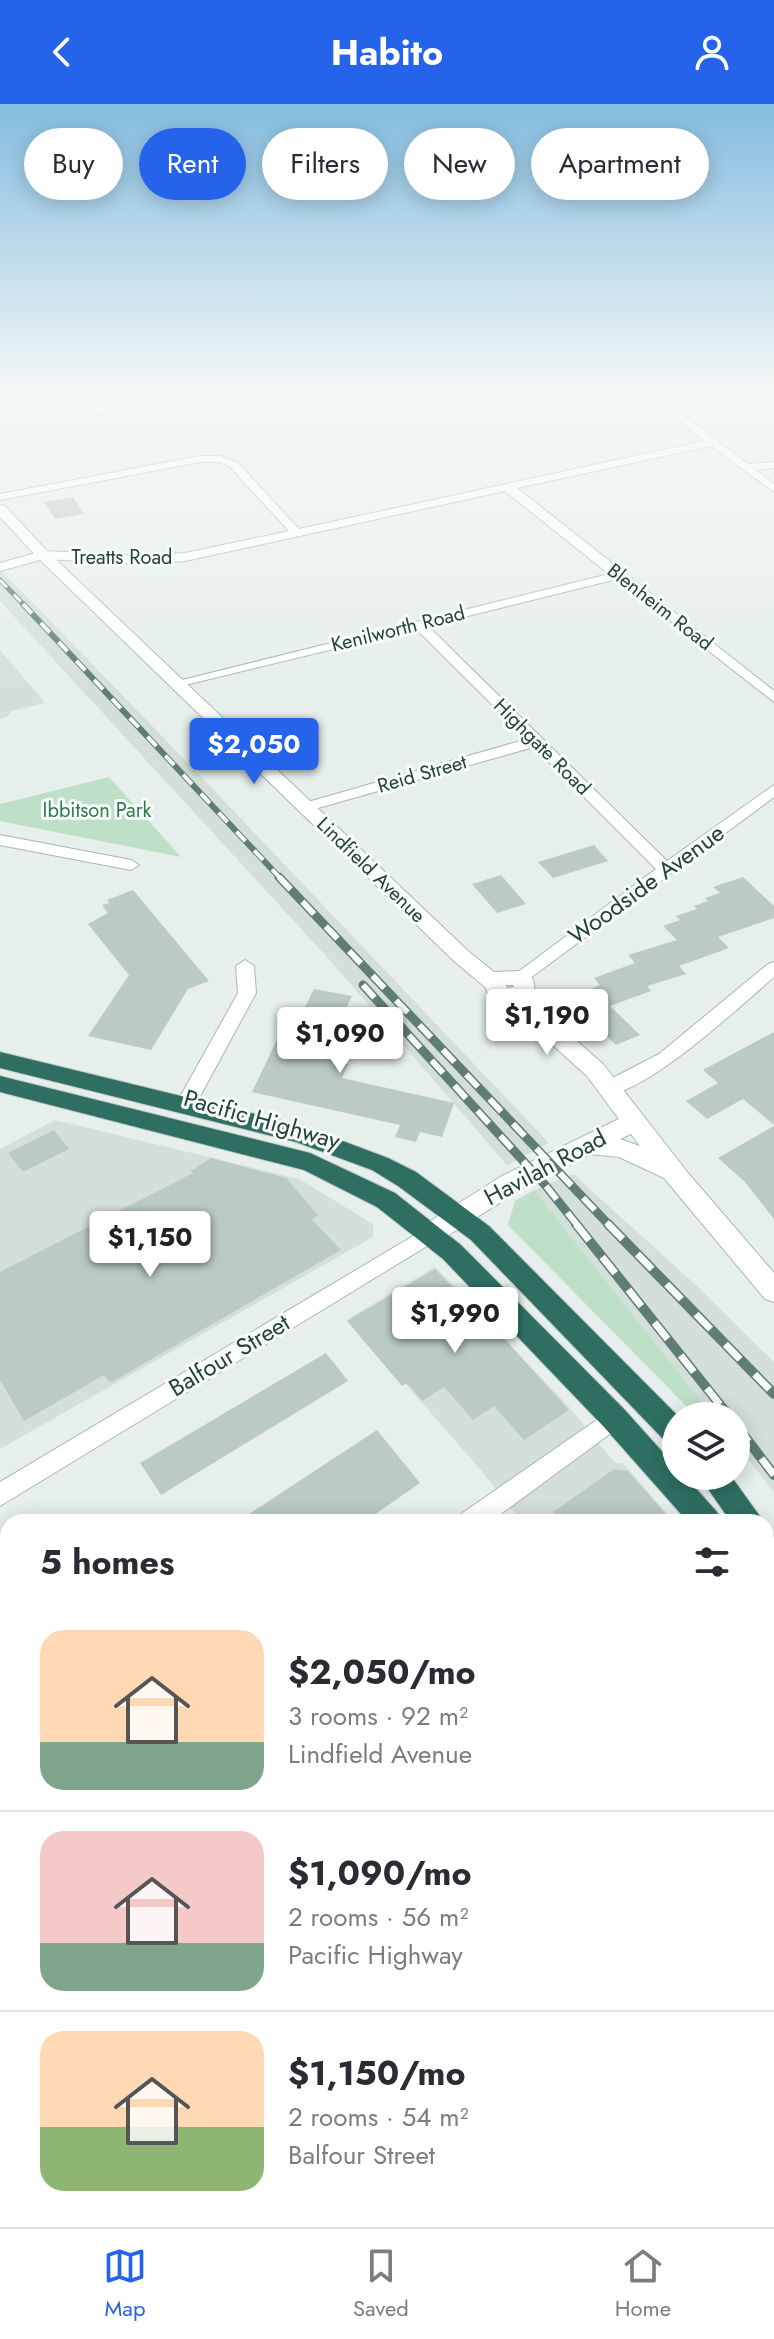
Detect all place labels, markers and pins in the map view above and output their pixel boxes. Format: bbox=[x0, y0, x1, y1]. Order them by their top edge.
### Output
pin: $2,050 bbox=[189, 718, 319, 786]
pin: $1,190 bbox=[482, 989, 612, 1057]
pin: $1,090 bbox=[275, 1007, 405, 1075]
pin: $1,150 bbox=[85, 1211, 215, 1279]
pin: $1,990 bbox=[390, 1287, 520, 1355]

